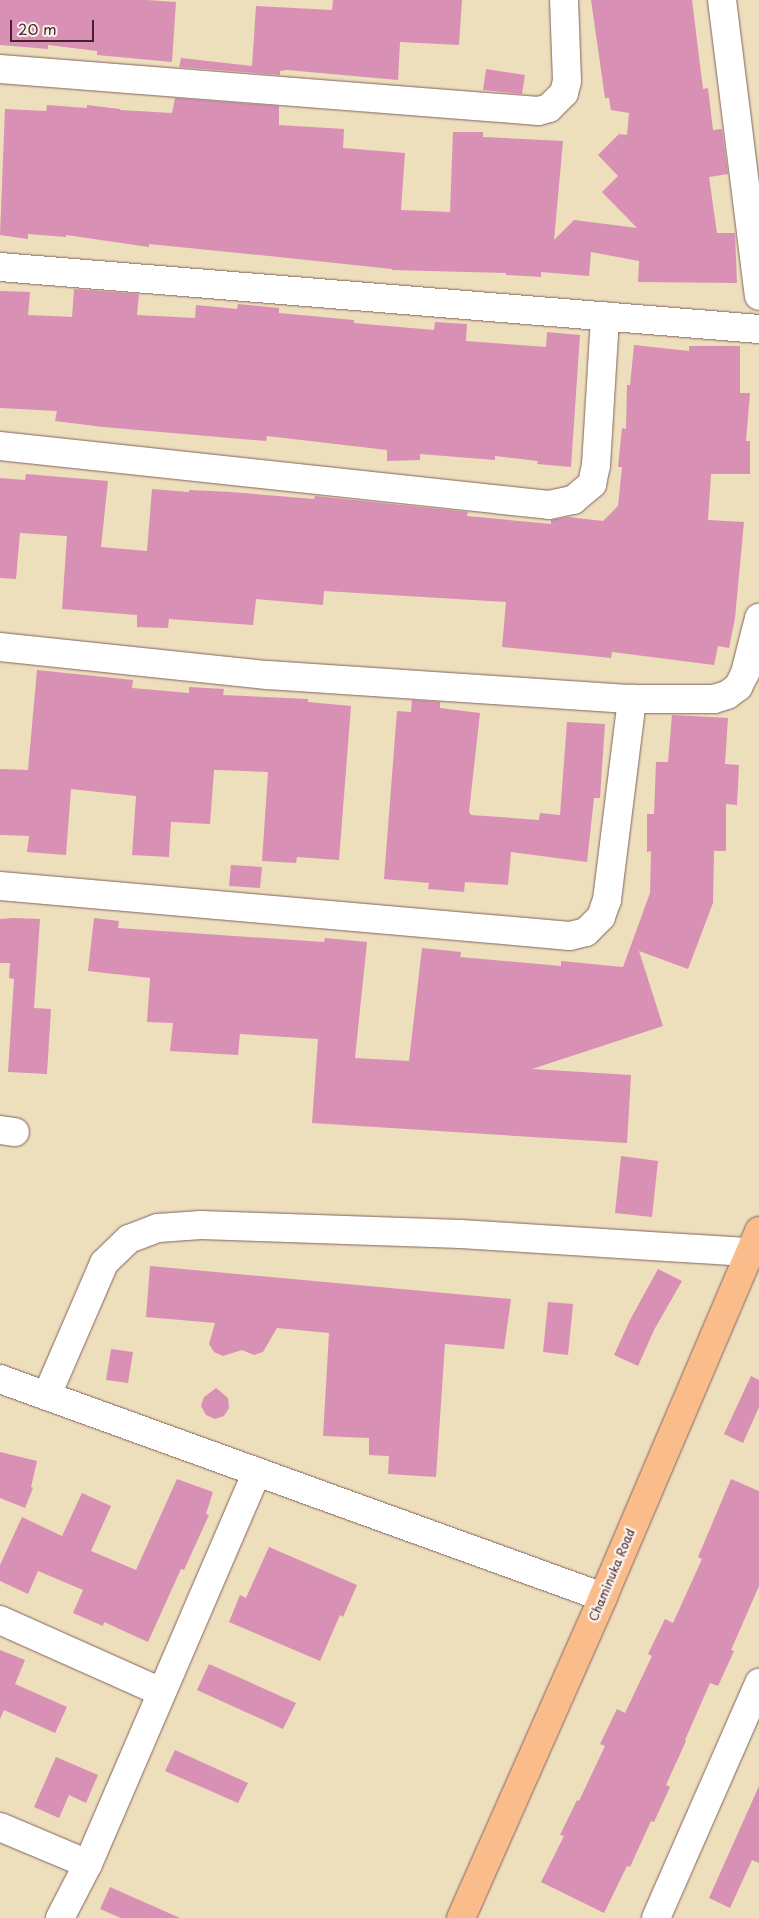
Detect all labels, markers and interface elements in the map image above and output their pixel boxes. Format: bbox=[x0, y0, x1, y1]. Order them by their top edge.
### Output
scale bar bbox=[12, 10, 96, 42]
text: 20 m bbox=[18, 17, 57, 40]
street label: Chaminuka Road bbox=[586, 1526, 638, 1624]

